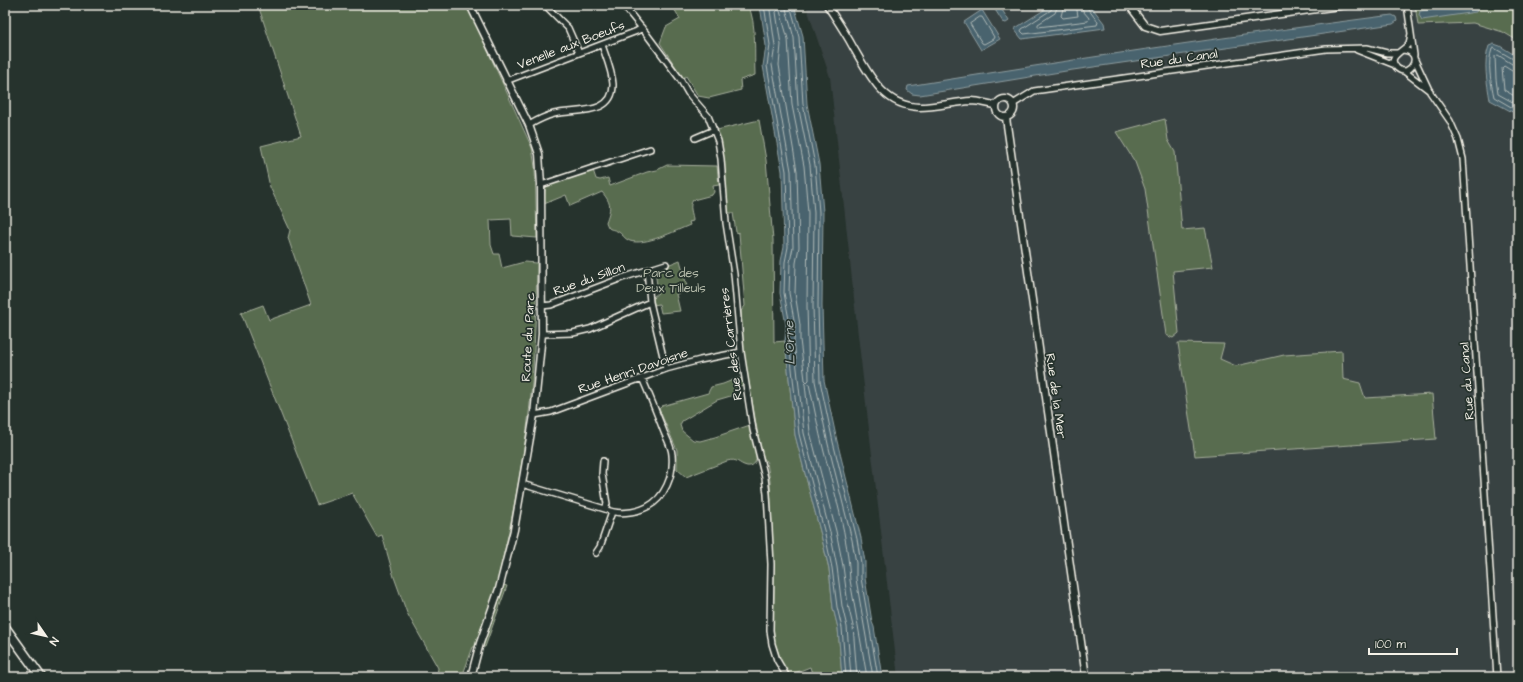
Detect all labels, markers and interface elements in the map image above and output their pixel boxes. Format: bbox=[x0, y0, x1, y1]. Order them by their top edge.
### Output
street label: Venelle aux Boeufs bbox=[515, 16, 628, 74]
street label: Rue du Canal bbox=[1139, 45, 1219, 73]
street label: Rue du Sillon bbox=[551, 258, 628, 300]
park label: Parc des Deux Tilleuls bbox=[636, 264, 706, 297]
street label: Rue des Carrières bbox=[715, 286, 747, 401]
street label: Route du Parc bbox=[517, 292, 539, 382]
water label: L'Orne bbox=[779, 319, 801, 365]
street label: Rue du Canal bbox=[1455, 342, 1479, 420]
street label: Rue Henri Davoisne bbox=[576, 344, 690, 398]
street label: Rue de la Mer bbox=[1041, 352, 1071, 440]
north arrow bbox=[26, 616, 66, 656]
scale bar bbox=[1369, 630, 1457, 656]
text: N bbox=[46, 634, 62, 648]
text: 100 m bbox=[1375, 636, 1406, 653]

